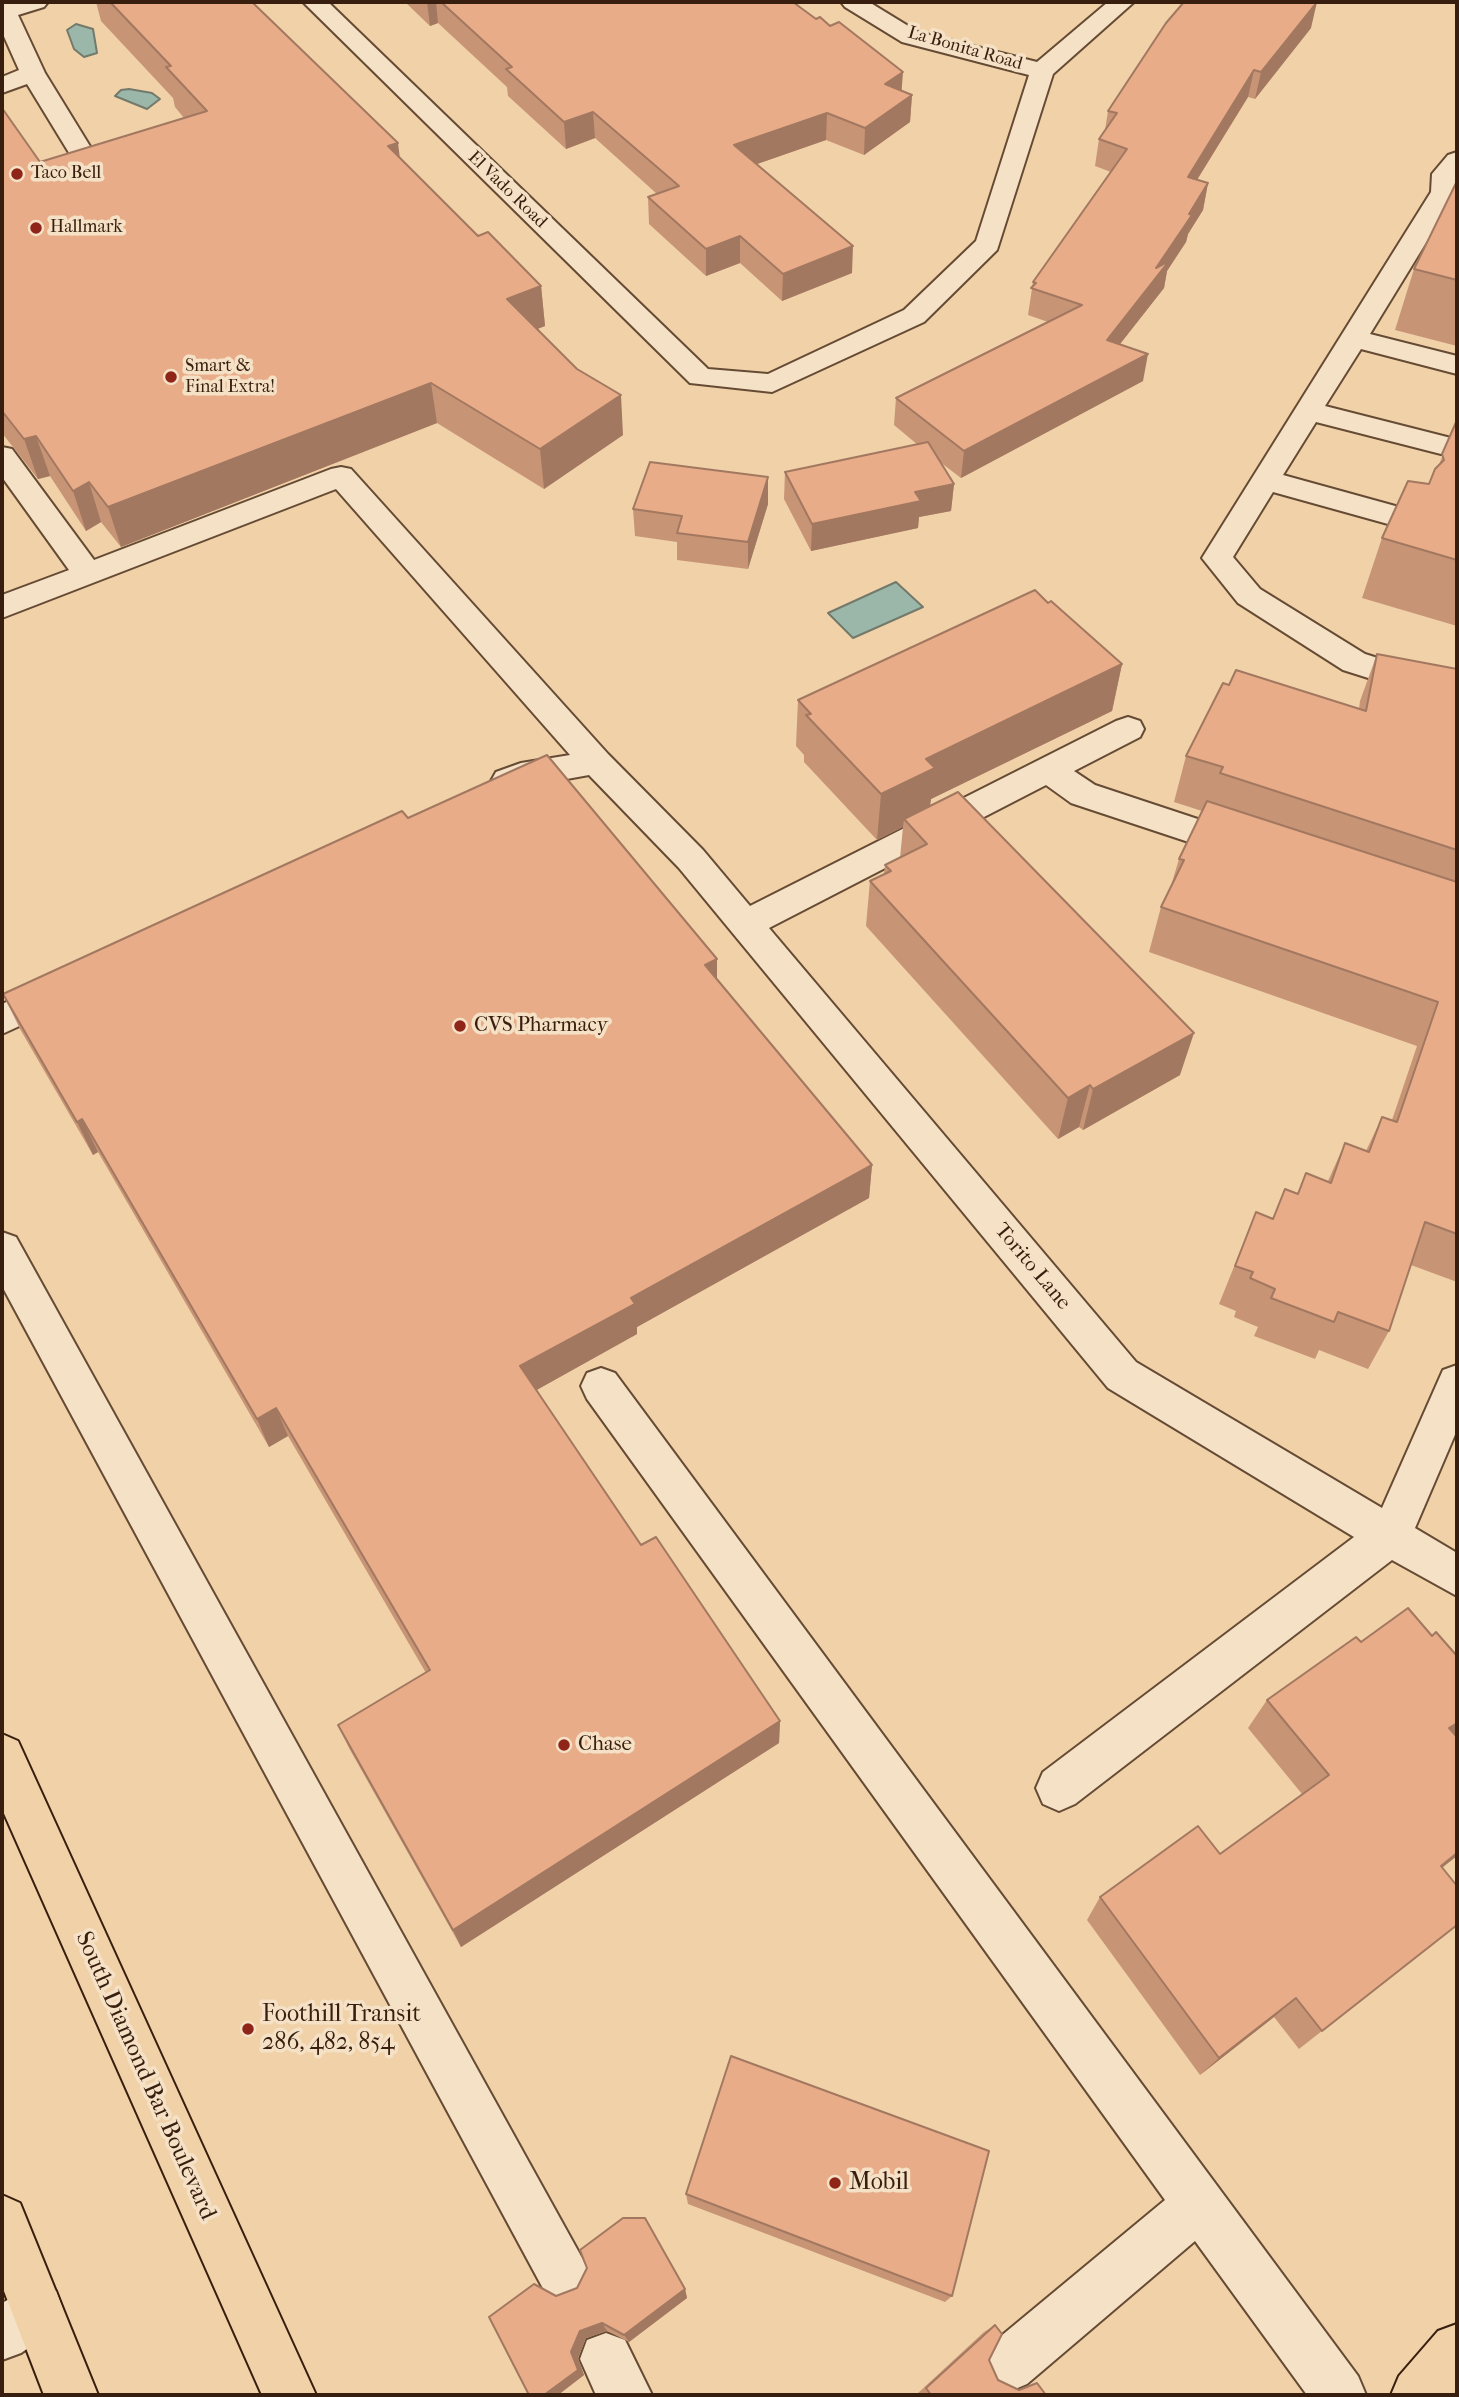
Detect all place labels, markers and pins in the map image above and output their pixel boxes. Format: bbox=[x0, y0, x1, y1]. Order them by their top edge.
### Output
place label: Taco Bell bbox=[31, 163, 101, 185]
marker: Taco Bell bbox=[9, 166, 25, 182]
place label: Hallmark bbox=[50, 217, 123, 239]
marker: Hallmark bbox=[28, 220, 44, 236]
place label: Smart & Final Extra! bbox=[185, 356, 275, 398]
marker: Smart & Final Extra! bbox=[163, 369, 179, 385]
place label: CVS Pharmacy bbox=[474, 1013, 608, 1039]
marker: CVS Pharmacy bbox=[452, 1018, 468, 1034]
place label: Chase bbox=[578, 1732, 632, 1758]
marker: Chase bbox=[556, 1737, 572, 1753]
place label: Foothill Transit 286, 482, 854 bbox=[262, 2001, 421, 2057]
marker: Foothill Transit 286, 482, 854 bbox=[240, 2021, 256, 2037]
place label: Mobil bbox=[849, 2169, 909, 2197]
marker: Mobil bbox=[827, 2175, 843, 2191]

